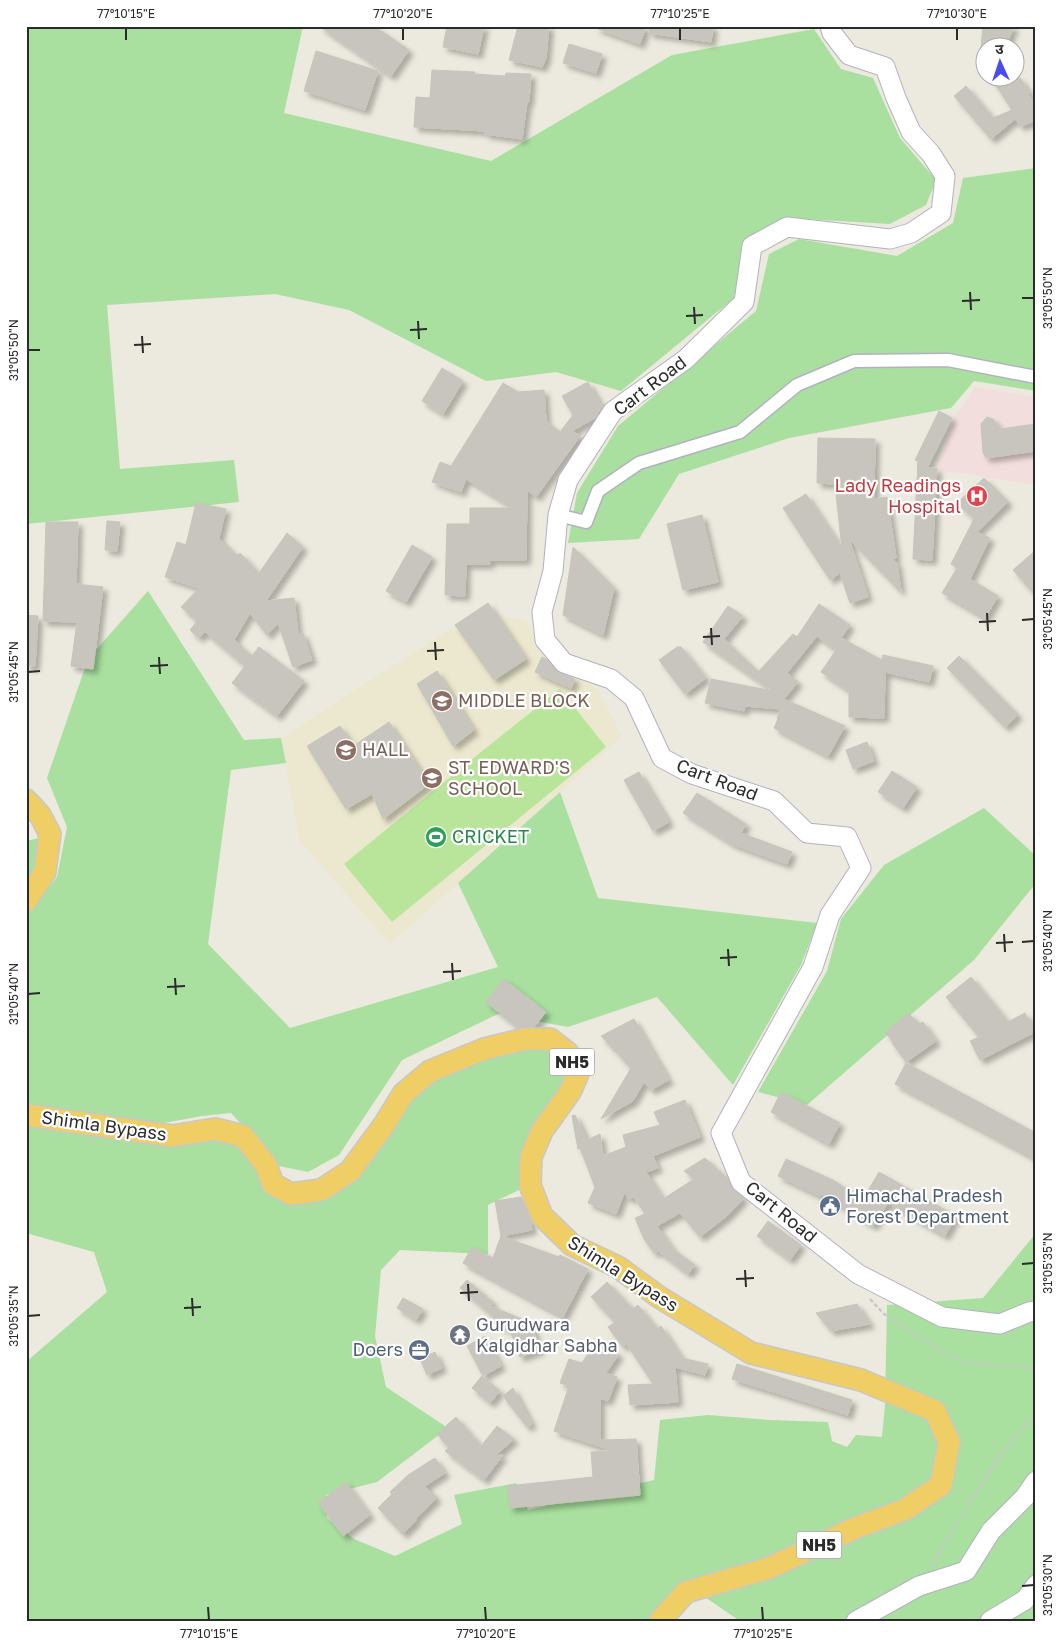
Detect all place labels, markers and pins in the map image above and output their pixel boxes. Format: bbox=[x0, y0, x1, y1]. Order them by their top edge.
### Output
place label: Lady Readings Hospital bbox=[834, 474, 961, 517]
hospital icon: Lady Readings Hospital bbox=[965, 484, 989, 508]
school or university icon: MIDDLE BLOCK bbox=[430, 689, 454, 713]
place label: MIDDLE BLOCK bbox=[458, 689, 590, 711]
school or university icon: HALL bbox=[334, 738, 358, 762]
place label: HALL bbox=[362, 738, 408, 760]
place label: ST. EDWARD'S SCHOOL bbox=[448, 756, 570, 799]
school or university icon: ST. EDWARD'S SCHOOL bbox=[420, 766, 444, 790]
sports icon: CRICKET bbox=[424, 825, 448, 849]
place label: CRICKET bbox=[452, 825, 529, 847]
place label: Himachal Pradesh Forest Department bbox=[846, 1184, 1009, 1227]
public building icon: Himachal Pradesh Forest Department bbox=[818, 1194, 842, 1218]
place label: Gurudwara Kalgidhar Sabha bbox=[476, 1313, 618, 1356]
temple icon: Gurudwara Kalgidhar Sabha bbox=[448, 1323, 472, 1347]
place label: Doers bbox=[353, 1338, 403, 1360]
office icon: Doers bbox=[407, 1338, 431, 1362]

